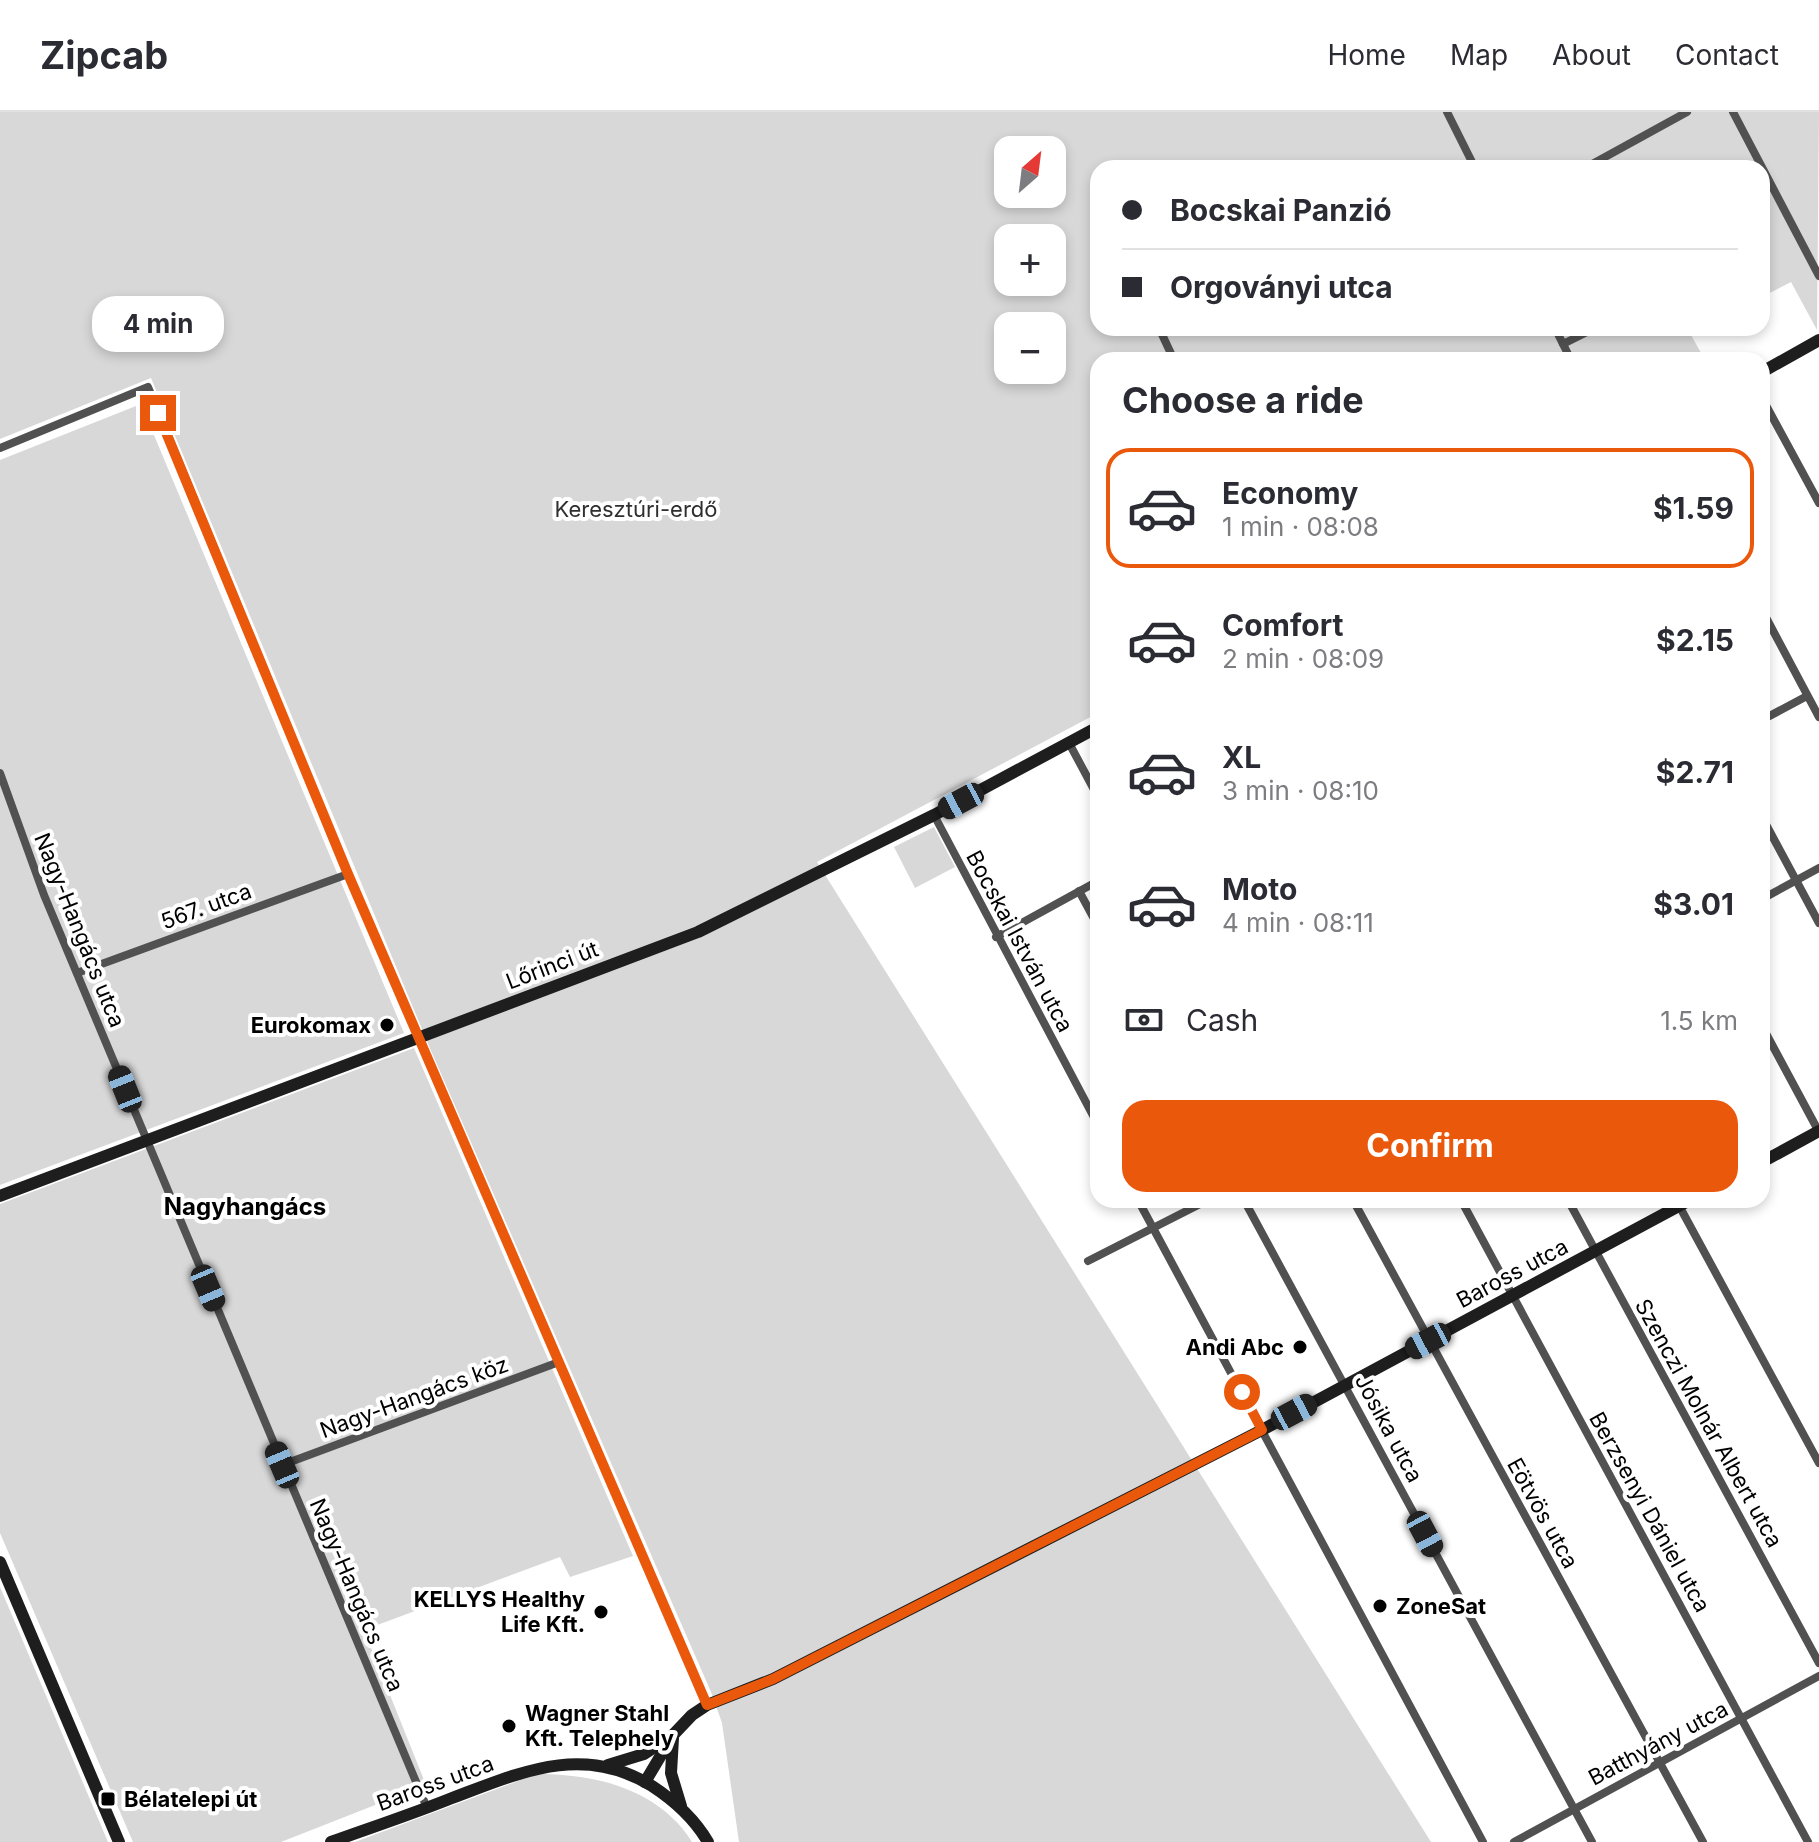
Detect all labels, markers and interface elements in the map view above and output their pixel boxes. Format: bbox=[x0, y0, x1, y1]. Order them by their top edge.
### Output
text: Zipcab bbox=[40, 32, 168, 78]
text: Home bbox=[1327, 38, 1406, 72]
text: Map bbox=[1450, 38, 1508, 72]
text: About bbox=[1552, 38, 1631, 72]
text: Contact bbox=[1675, 38, 1779, 72]
north arrow bbox=[994, 136, 1066, 208]
map controls bbox=[994, 136, 1066, 384]
text: Bocskai Panzió bbox=[1170, 192, 1392, 228]
button: + bbox=[994, 224, 1066, 296]
text: Orgoványi utca bbox=[1170, 269, 1393, 305]
callout: 4 min bbox=[92, 297, 224, 353]
text: 4 min bbox=[123, 308, 193, 339]
button: − bbox=[994, 312, 1066, 384]
text: Choose a ride bbox=[1122, 378, 1364, 422]
route end bbox=[140, 395, 176, 431]
icon: car bbox=[1126, 472, 1198, 544]
text: Economy bbox=[1222, 475, 1358, 511]
text: $1.59 bbox=[1653, 490, 1734, 526]
park label: Keresztúri-erdő bbox=[555, 496, 717, 522]
text: 1 min · 08:08 bbox=[1222, 511, 1379, 542]
icon: car bbox=[1126, 604, 1198, 676]
text: Comfort bbox=[1222, 607, 1343, 643]
text: $2.15 bbox=[1656, 622, 1734, 658]
text: 2 min · 08:09 bbox=[1222, 643, 1384, 674]
icon: car bbox=[1126, 736, 1198, 808]
text: XL bbox=[1222, 739, 1261, 775]
text: $2.71 bbox=[1656, 754, 1734, 790]
text: 3 min · 08:10 bbox=[1222, 775, 1379, 806]
car bbox=[934, 779, 988, 823]
street label: Nagy-Hangács utca bbox=[29, 829, 131, 1031]
street label: Bocskai István utca bbox=[961, 846, 1079, 1036]
icon: car bbox=[1126, 868, 1198, 940]
text: Moto bbox=[1222, 871, 1297, 907]
street label: 567. utca bbox=[157, 878, 255, 934]
text: $3.01 bbox=[1653, 886, 1734, 922]
text: 4 min · 08:11 bbox=[1222, 907, 1374, 938]
street label: Lőrinci út bbox=[502, 936, 602, 994]
icon: cash bbox=[1122, 998, 1166, 1042]
text: Cash bbox=[1186, 1002, 1258, 1038]
text: 1.5 km bbox=[1660, 1005, 1738, 1036]
place label: Eurokomax bbox=[251, 1012, 371, 1038]
marker: Eurokomax bbox=[378, 1016, 396, 1034]
car bbox=[105, 1062, 145, 1116]
button: Confirm bbox=[1122, 1100, 1738, 1192]
district label: Nagyhangács bbox=[164, 1192, 326, 1221]
street label: Baross utca bbox=[1452, 1233, 1572, 1313]
car bbox=[188, 1261, 228, 1315]
street label: Szenczi Molnár Albert utca bbox=[1630, 1294, 1788, 1552]
car bbox=[1401, 1319, 1455, 1363]
place label: Andi Abc bbox=[1186, 1334, 1284, 1360]
marker: Andi Abc bbox=[1291, 1338, 1309, 1356]
street label: Nagy-Hangács köz bbox=[316, 1351, 512, 1443]
street label: Jósika utca bbox=[1350, 1370, 1428, 1486]
route start bbox=[1224, 1374, 1260, 1410]
car bbox=[1267, 1390, 1321, 1434]
street label: Berzsenyi Dániel utca bbox=[1584, 1407, 1716, 1617]
car bbox=[262, 1438, 302, 1492]
street label: Eötvös utca bbox=[1502, 1453, 1584, 1573]
street label: Nagy-Hangács utca bbox=[305, 1495, 409, 1695]
car bbox=[1403, 1507, 1447, 1561]
place label: KELLYS Healthy Life Kft. bbox=[414, 1586, 585, 1637]
place label: ZoneSat bbox=[1396, 1593, 1486, 1619]
marker: ZoneSat bbox=[1371, 1597, 1389, 1615]
marker: KELLYS Healthy Life Kft. bbox=[592, 1603, 610, 1621]
street label: Batthyány utca bbox=[1584, 1695, 1732, 1791]
place label: Wagner Stahl Kft. Telephely bbox=[525, 1700, 674, 1751]
marker: Wagner Stahl Kft. Telephely bbox=[500, 1717, 518, 1735]
street label: Baross utca bbox=[373, 1750, 497, 1816]
place label: Bélatelepi út bbox=[124, 1786, 257, 1812]
marker: Bélatelepi út bbox=[99, 1790, 117, 1808]

